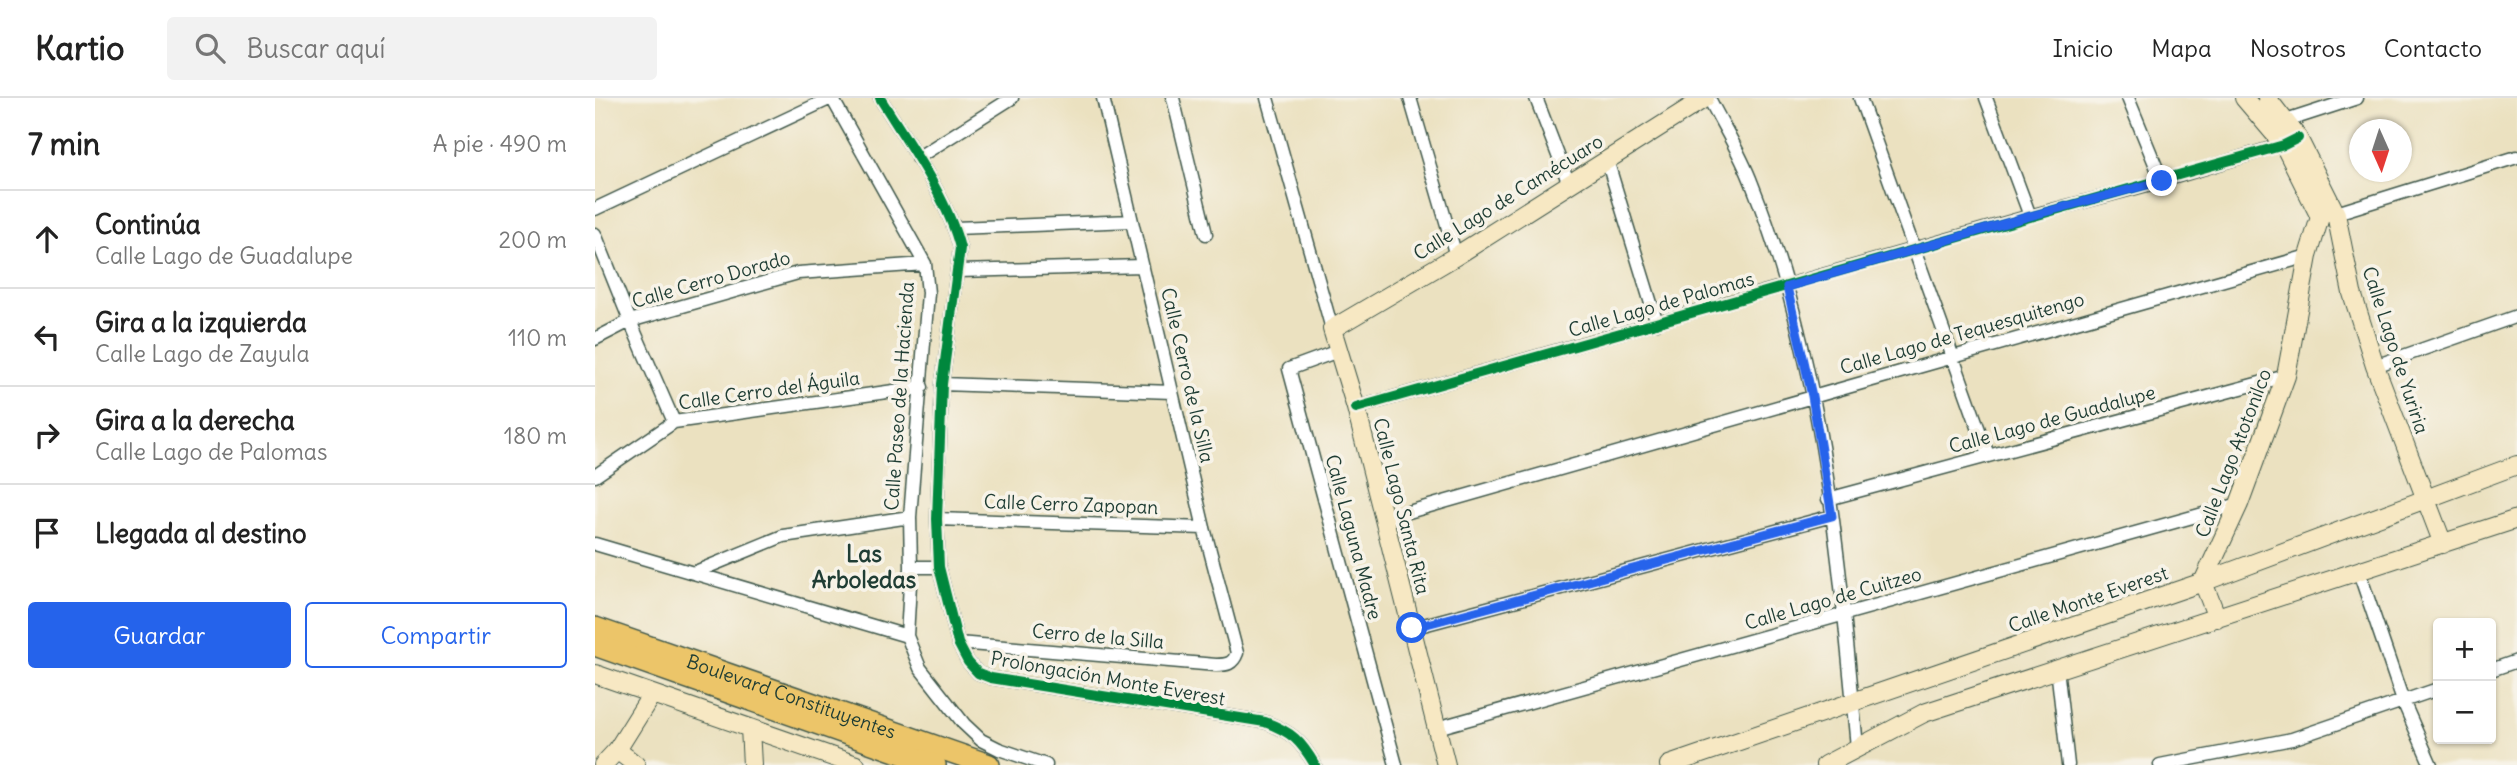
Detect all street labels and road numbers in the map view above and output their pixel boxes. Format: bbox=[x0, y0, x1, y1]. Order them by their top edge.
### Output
street label: Calle Lago de Camécuaro bbox=[1409, 129, 1607, 265]
street label: Calle Cerro Dorado bbox=[629, 245, 793, 313]
street label: Calle Lago de Yuriria bbox=[2358, 263, 2434, 437]
street label: Calle Lago de Palomas bbox=[1565, 266, 1757, 342]
street label: Calle Paseo de la Hacienda bbox=[879, 281, 919, 511]
street label: Calle Cerro de la Silla bbox=[1156, 285, 1220, 465]
street label: Calle Lago de Tequesquitengo bbox=[1837, 287, 2087, 379]
street label: Calle Cerro del Águila bbox=[677, 365, 861, 415]
street label: Calle Lago Atotonilco bbox=[2190, 365, 2276, 541]
street label: Calle Lago de Guadalupe bbox=[1946, 380, 2158, 458]
street label: Calle Lago Santa Rita bbox=[1368, 415, 1436, 597]
street label: Calle Laguna Madre bbox=[1320, 452, 1388, 622]
street label: Calle Cerro Zapopan bbox=[983, 489, 1159, 519]
street label: Calle Monte Everest bbox=[2005, 560, 2171, 638]
street label: Calle Lago de Cuitzeo bbox=[1742, 561, 1924, 635]
street label: Cerro de la Silla bbox=[1031, 618, 1165, 654]
street label: Prolongación Monte Everest bbox=[989, 646, 1227, 710]
street label: Boulevard Constituyentes bbox=[684, 649, 899, 744]

